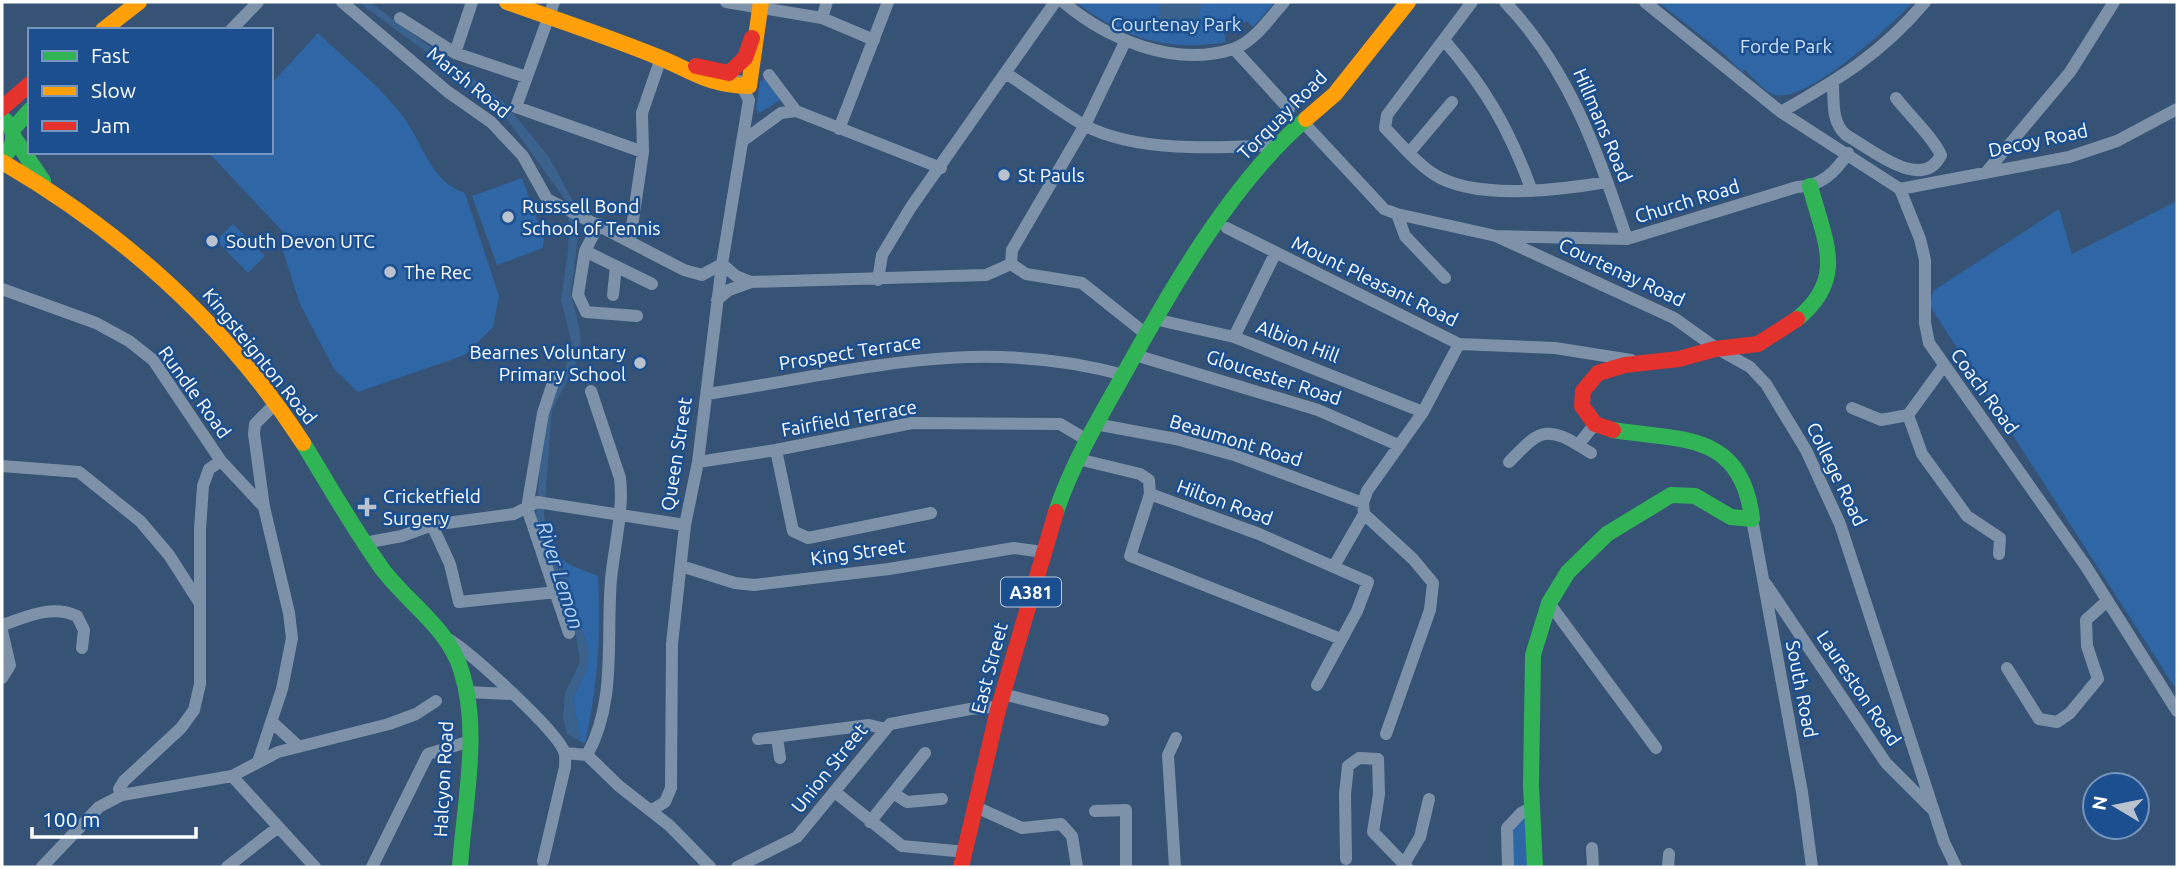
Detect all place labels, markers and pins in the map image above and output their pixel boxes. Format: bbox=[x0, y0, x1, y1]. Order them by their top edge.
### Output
place label: St Pauls bbox=[1018, 164, 1085, 186]
marker: St Pauls bbox=[996, 167, 1012, 183]
place label: Russsell Bond School of Tennis bbox=[522, 195, 661, 239]
marker: Russsell Bond School of Tennis bbox=[500, 209, 516, 225]
place label: South Devon UTC bbox=[226, 230, 375, 252]
marker: South Devon UTC bbox=[204, 233, 220, 249]
place label: The Rec bbox=[404, 261, 472, 283]
marker: The Rec bbox=[382, 264, 398, 280]
place label: Bearnes Voluntary Primary School bbox=[469, 341, 626, 385]
marker: Bearnes Voluntary Primary School bbox=[632, 355, 648, 371]
place label: Cricketfield Surgery bbox=[383, 485, 481, 529]
marker: Cricketfield Surgery bbox=[357, 497, 377, 517]

